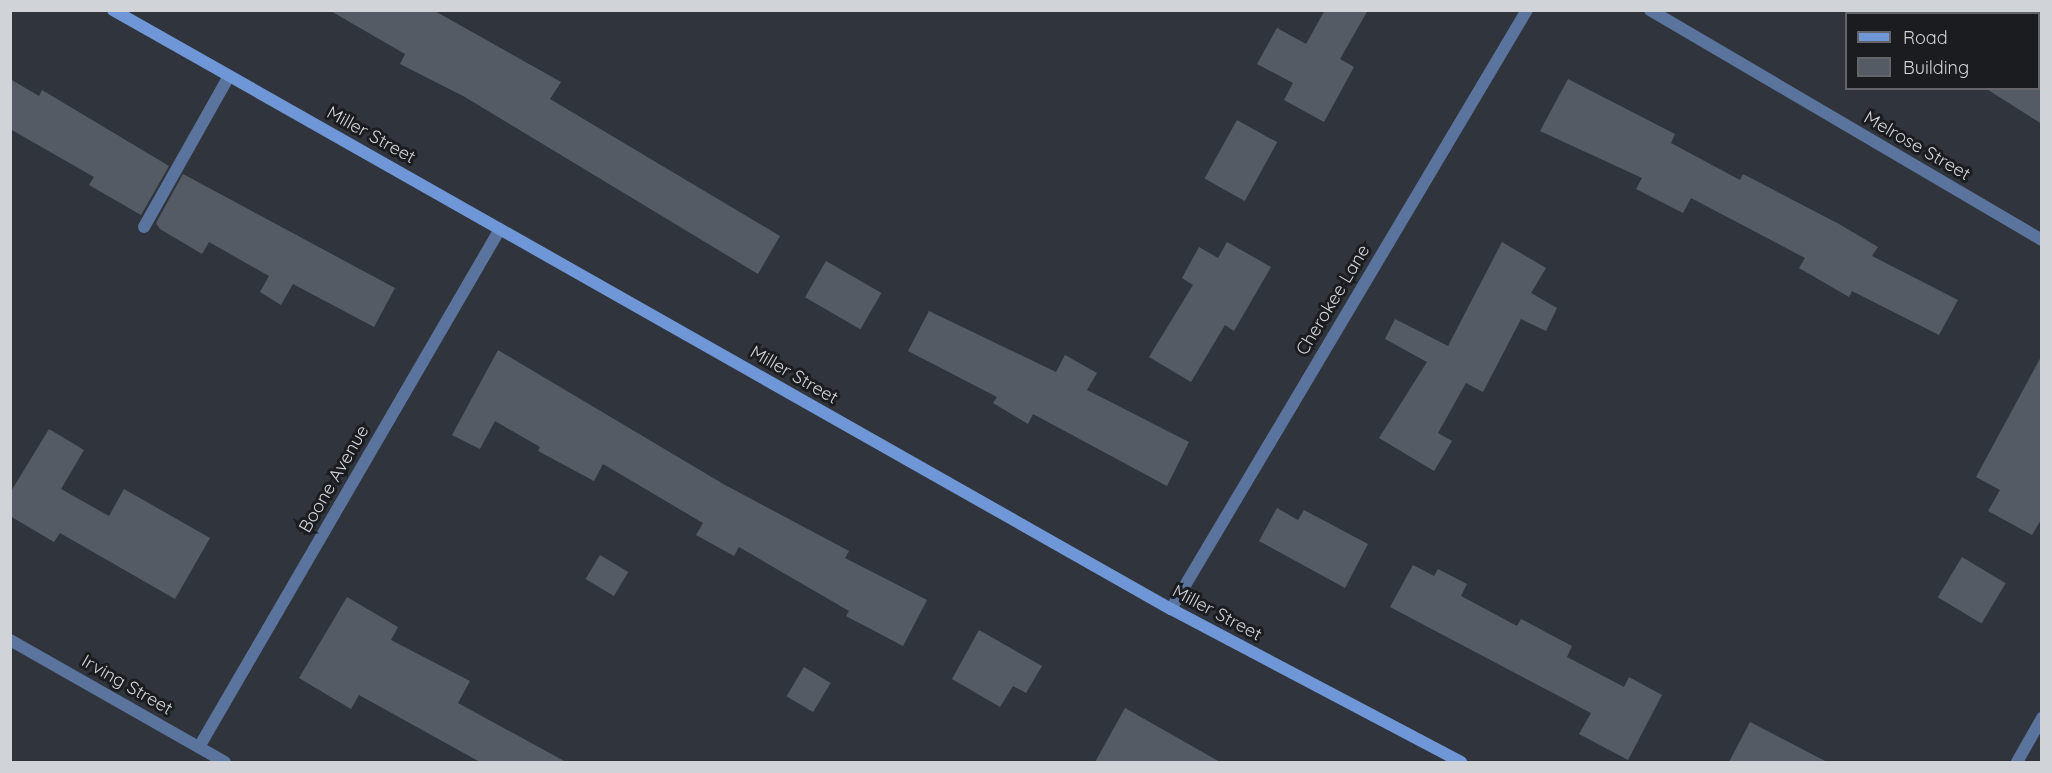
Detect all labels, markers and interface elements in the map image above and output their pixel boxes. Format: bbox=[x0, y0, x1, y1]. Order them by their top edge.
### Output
legend bbox=[1845, 12, 2040, 90]
text: Road bbox=[1903, 26, 1948, 49]
text: Building bbox=[1903, 56, 1969, 79]
street label: Miller Street bbox=[323, 102, 419, 168]
street label: Melrose Street bbox=[1860, 107, 1974, 185]
street label: Cherokee Lane bbox=[1292, 241, 1374, 359]
street label: Miller Street bbox=[746, 341, 842, 409]
street label: Boone Avenue bbox=[295, 421, 373, 537]
street label: Miller Street bbox=[1169, 580, 1265, 646]
street label: Irving Street bbox=[78, 650, 176, 720]

